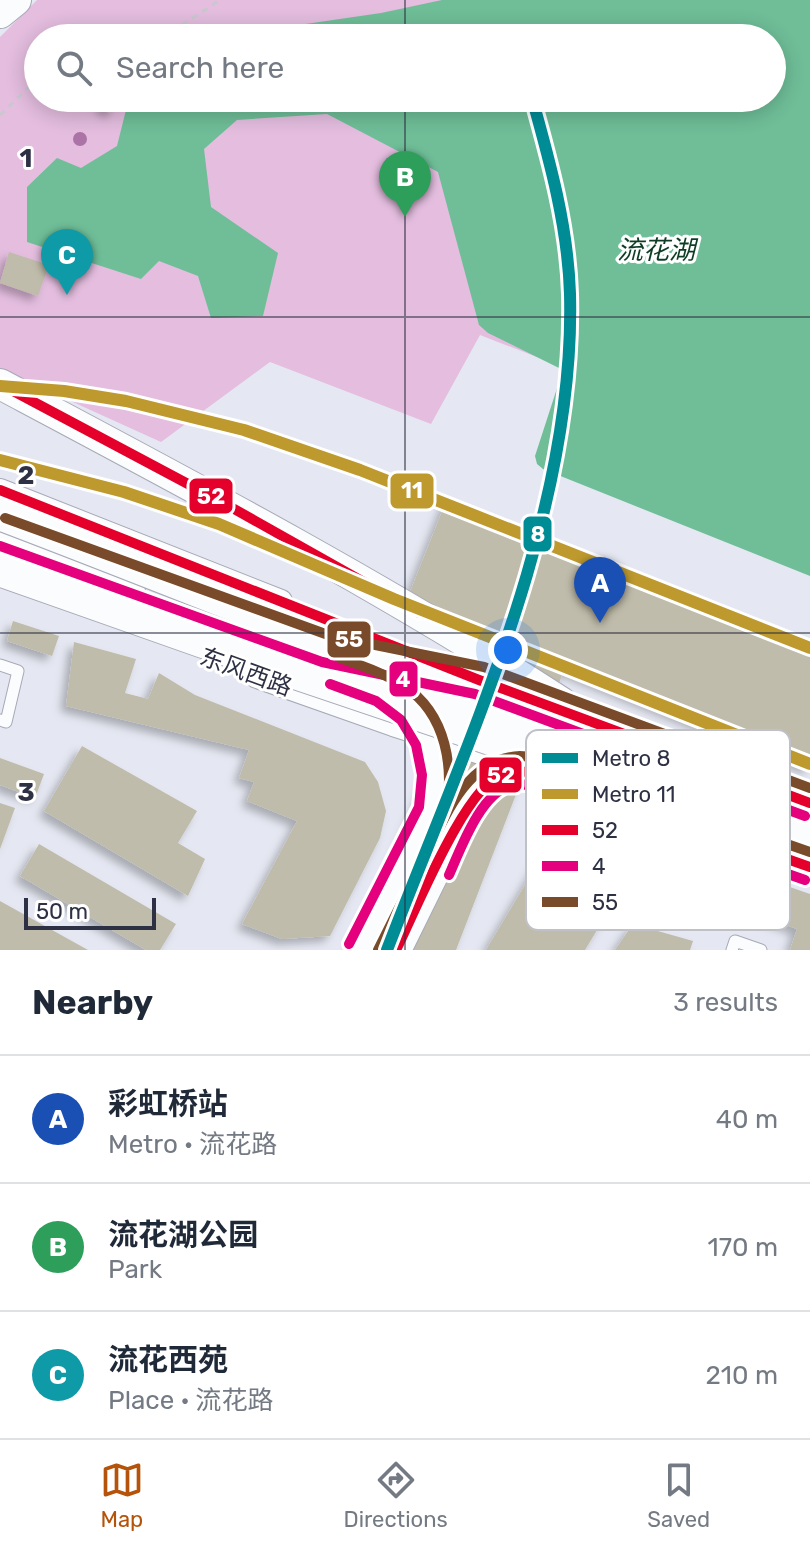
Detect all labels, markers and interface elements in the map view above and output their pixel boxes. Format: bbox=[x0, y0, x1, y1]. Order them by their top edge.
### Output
search box bbox=[24, 24, 786, 112]
icon: search bbox=[52, 46, 96, 90]
text: Search here bbox=[116, 50, 284, 86]
text: 1 bbox=[20, 143, 32, 174]
pin: B bbox=[379, 151, 431, 217]
pin: C bbox=[41, 229, 93, 295]
water label: 流花湖 bbox=[617, 235, 699, 266]
text: 2 bbox=[18, 460, 34, 491]
line badge: 11 bbox=[389, 472, 435, 510]
line badge: 52 bbox=[188, 477, 234, 515]
text: 11 bbox=[401, 477, 423, 504]
text: 52 bbox=[197, 483, 225, 510]
line badge: 8 bbox=[522, 515, 553, 553]
text: 8 bbox=[531, 521, 545, 548]
pin: A bbox=[574, 557, 626, 623]
line badge: 55 bbox=[326, 620, 372, 659]
text: 55 bbox=[335, 626, 363, 653]
your location bbox=[488, 630, 528, 670]
street label: 东风西路 bbox=[196, 642, 296, 702]
line badge: 4 bbox=[388, 660, 419, 698]
text: 4 bbox=[395, 666, 411, 693]
legend bbox=[526, 730, 790, 930]
text: Metro 8 bbox=[592, 745, 670, 772]
line badge: 52 bbox=[478, 756, 523, 794]
text: 52 bbox=[487, 762, 515, 789]
text: 3 bbox=[17, 777, 35, 808]
text: Metro 11 bbox=[592, 781, 675, 808]
text: 52 bbox=[592, 817, 618, 844]
text: 4 bbox=[592, 853, 606, 880]
text: 55 bbox=[592, 889, 618, 916]
scale bar bbox=[24, 894, 156, 930]
text: 50 m bbox=[36, 898, 88, 925]
text: Nearby bbox=[32, 982, 153, 1023]
text: 3 results bbox=[673, 987, 778, 1018]
text: 彩虹桥站 bbox=[108, 1086, 228, 1122]
text: A bbox=[49, 1104, 67, 1135]
text: 40 m bbox=[716, 1104, 778, 1135]
text: Metro · 流花路 bbox=[108, 1129, 277, 1160]
text: 流花湖公园 bbox=[108, 1217, 258, 1253]
text: B bbox=[49, 1232, 67, 1263]
text: 170 m bbox=[708, 1232, 778, 1263]
text: Park bbox=[108, 1254, 162, 1285]
text: 流花西苑 bbox=[108, 1342, 228, 1378]
text: C bbox=[49, 1360, 67, 1391]
text: 210 m bbox=[706, 1360, 778, 1391]
text: Place · 流花路 bbox=[108, 1385, 274, 1416]
tab: Map bbox=[100, 1458, 144, 1533]
tab: Directions bbox=[343, 1458, 448, 1533]
tab: Saved bbox=[647, 1458, 710, 1533]

